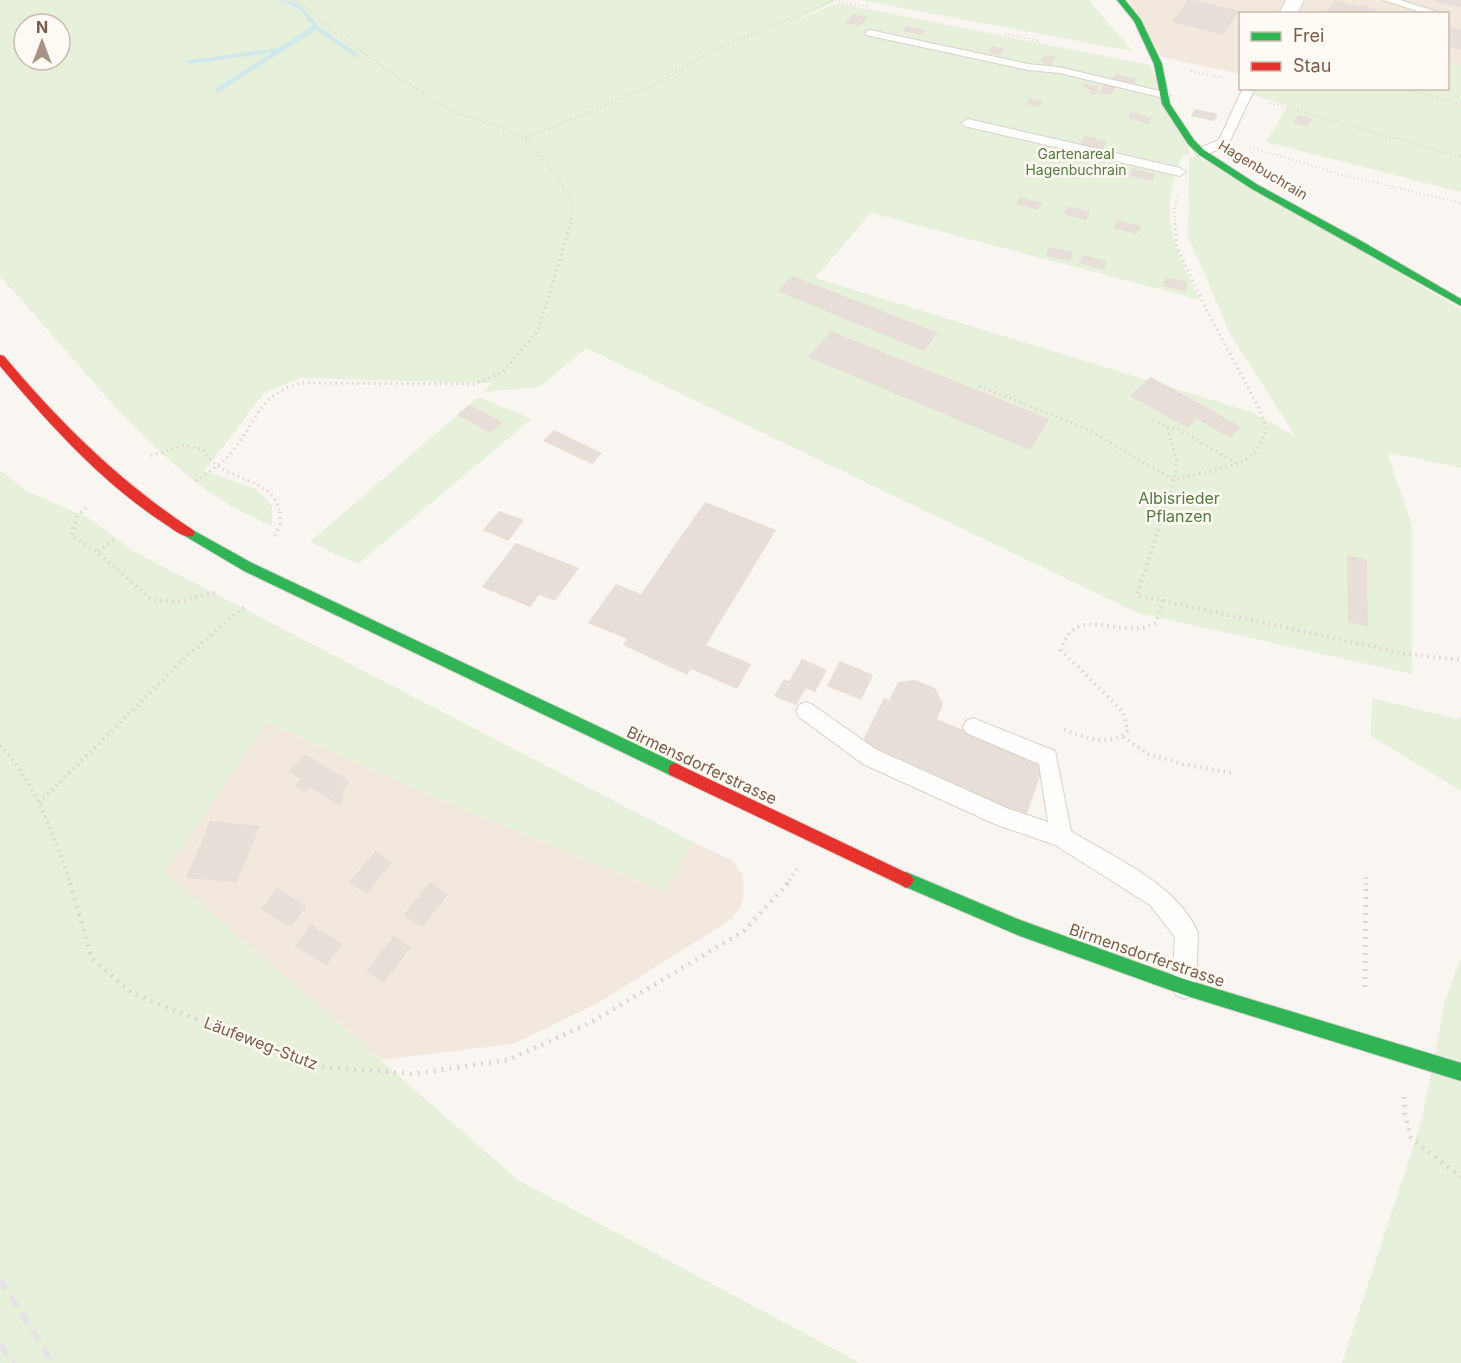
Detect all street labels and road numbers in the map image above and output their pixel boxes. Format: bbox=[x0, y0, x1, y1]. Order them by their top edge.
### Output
street label: Hagenbuchrain bbox=[1215, 136, 1311, 203]
street label: Birmensdorferstrasse bbox=[624, 721, 780, 809]
street label: Birmensdorferstrasse bbox=[1067, 919, 1227, 991]
street label: Läufeweg-Stutz bbox=[201, 1012, 321, 1074]

